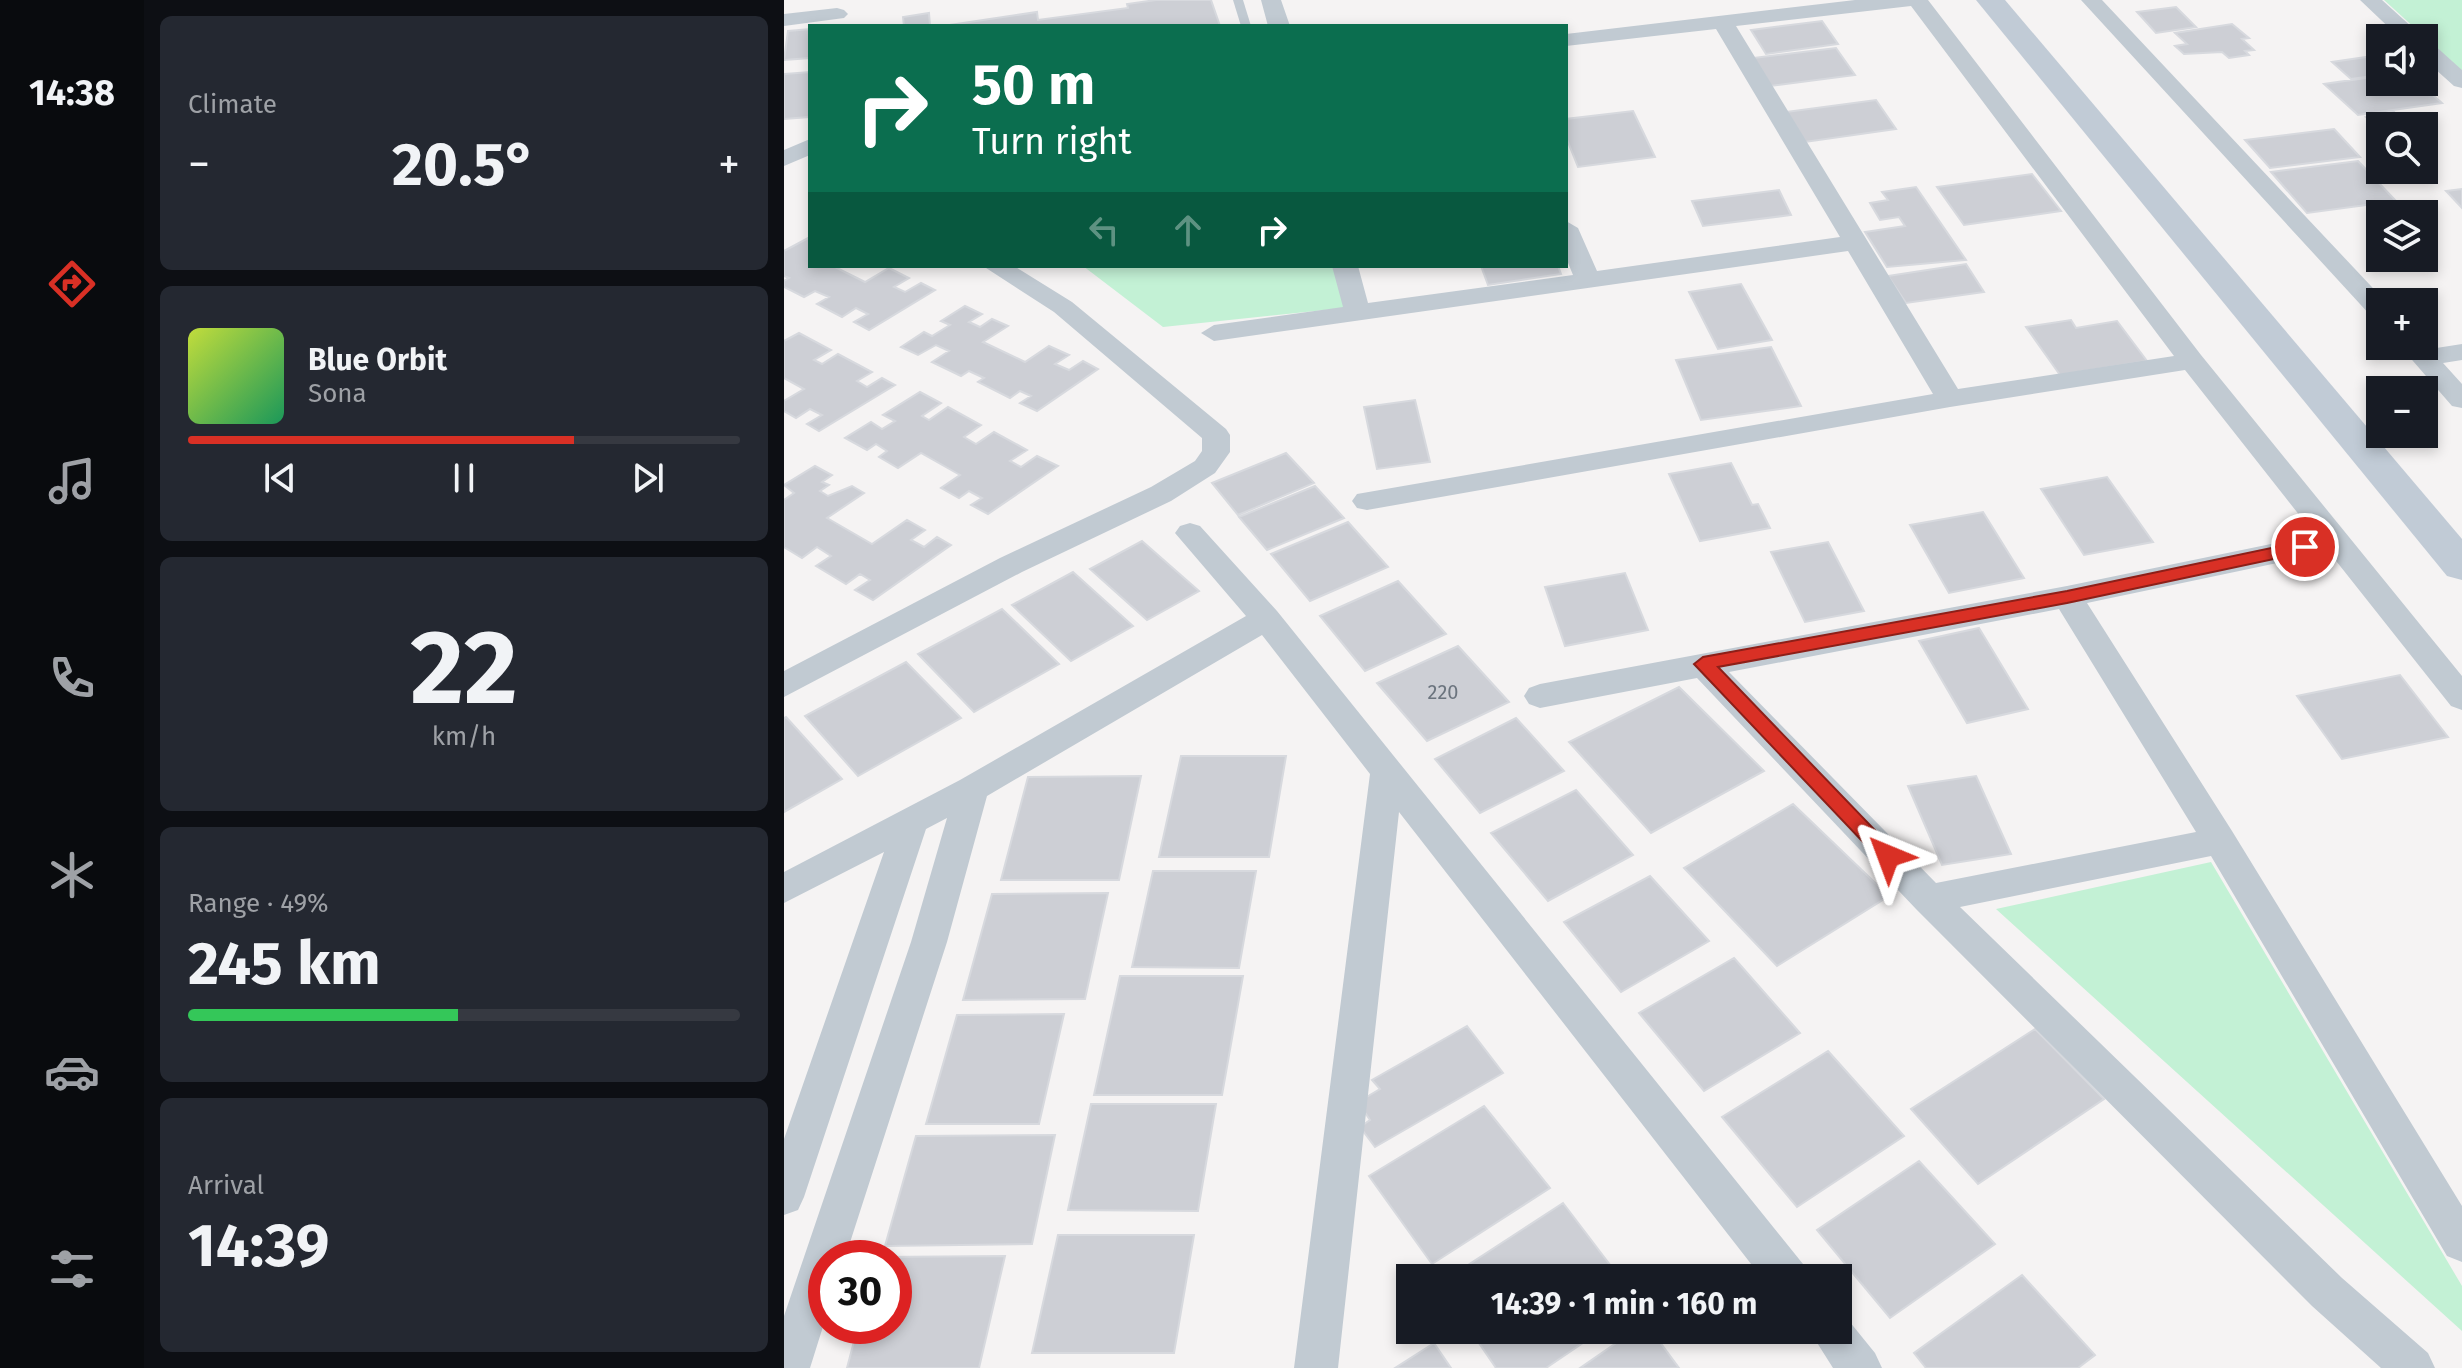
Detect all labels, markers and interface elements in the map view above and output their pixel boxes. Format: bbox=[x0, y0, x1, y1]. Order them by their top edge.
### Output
map controls bbox=[2366, 24, 2438, 448]
button: sound bbox=[2366, 24, 2438, 96]
text: 50 m bbox=[972, 52, 1095, 119]
icon: right bbox=[840, 56, 944, 160]
text: 14:38 bbox=[29, 71, 115, 115]
text: Climate bbox=[188, 89, 277, 120]
button: search bbox=[2366, 112, 2438, 184]
text: Turn right bbox=[972, 120, 1132, 164]
text: 20.5° bbox=[392, 129, 536, 201]
text: − bbox=[188, 138, 210, 191]
text: + bbox=[718, 138, 740, 191]
button: layers bbox=[2366, 200, 2438, 272]
icon: left bbox=[1082, 208, 1126, 252]
icon: ahead bbox=[1166, 208, 1210, 252]
icon: right bbox=[1250, 208, 1294, 252]
icon: directions bbox=[44, 256, 100, 312]
button: + bbox=[2366, 288, 2438, 360]
text: Blue Orbit bbox=[308, 342, 447, 378]
button: − bbox=[2366, 376, 2438, 448]
text: Sona bbox=[308, 378, 367, 409]
icon: music bbox=[44, 453, 100, 509]
icon: previous bbox=[258, 456, 302, 500]
icon: pause bbox=[442, 456, 486, 500]
icon: next bbox=[626, 456, 670, 500]
pin bbox=[2271, 513, 2339, 581]
icon: arrive bbox=[2283, 525, 2327, 569]
text: 22 bbox=[410, 606, 518, 731]
icon: phone bbox=[44, 650, 100, 706]
house number: 220 bbox=[1428, 680, 1458, 704]
text: km/h bbox=[432, 721, 496, 752]
position arrow bbox=[1846, 814, 1930, 898]
icon: climate bbox=[44, 847, 100, 903]
text: Range · 49% bbox=[188, 888, 329, 919]
text: 245 km bbox=[188, 928, 381, 1000]
icon: car bbox=[44, 1044, 100, 1100]
text: Arrival bbox=[188, 1170, 264, 1201]
text: 14:39 bbox=[188, 1210, 329, 1282]
speed limit sign: 30 bbox=[808, 1240, 912, 1344]
icon: filters bbox=[44, 1241, 100, 1297]
text: 14:39 · 1 min · 160 m bbox=[1491, 1286, 1757, 1322]

